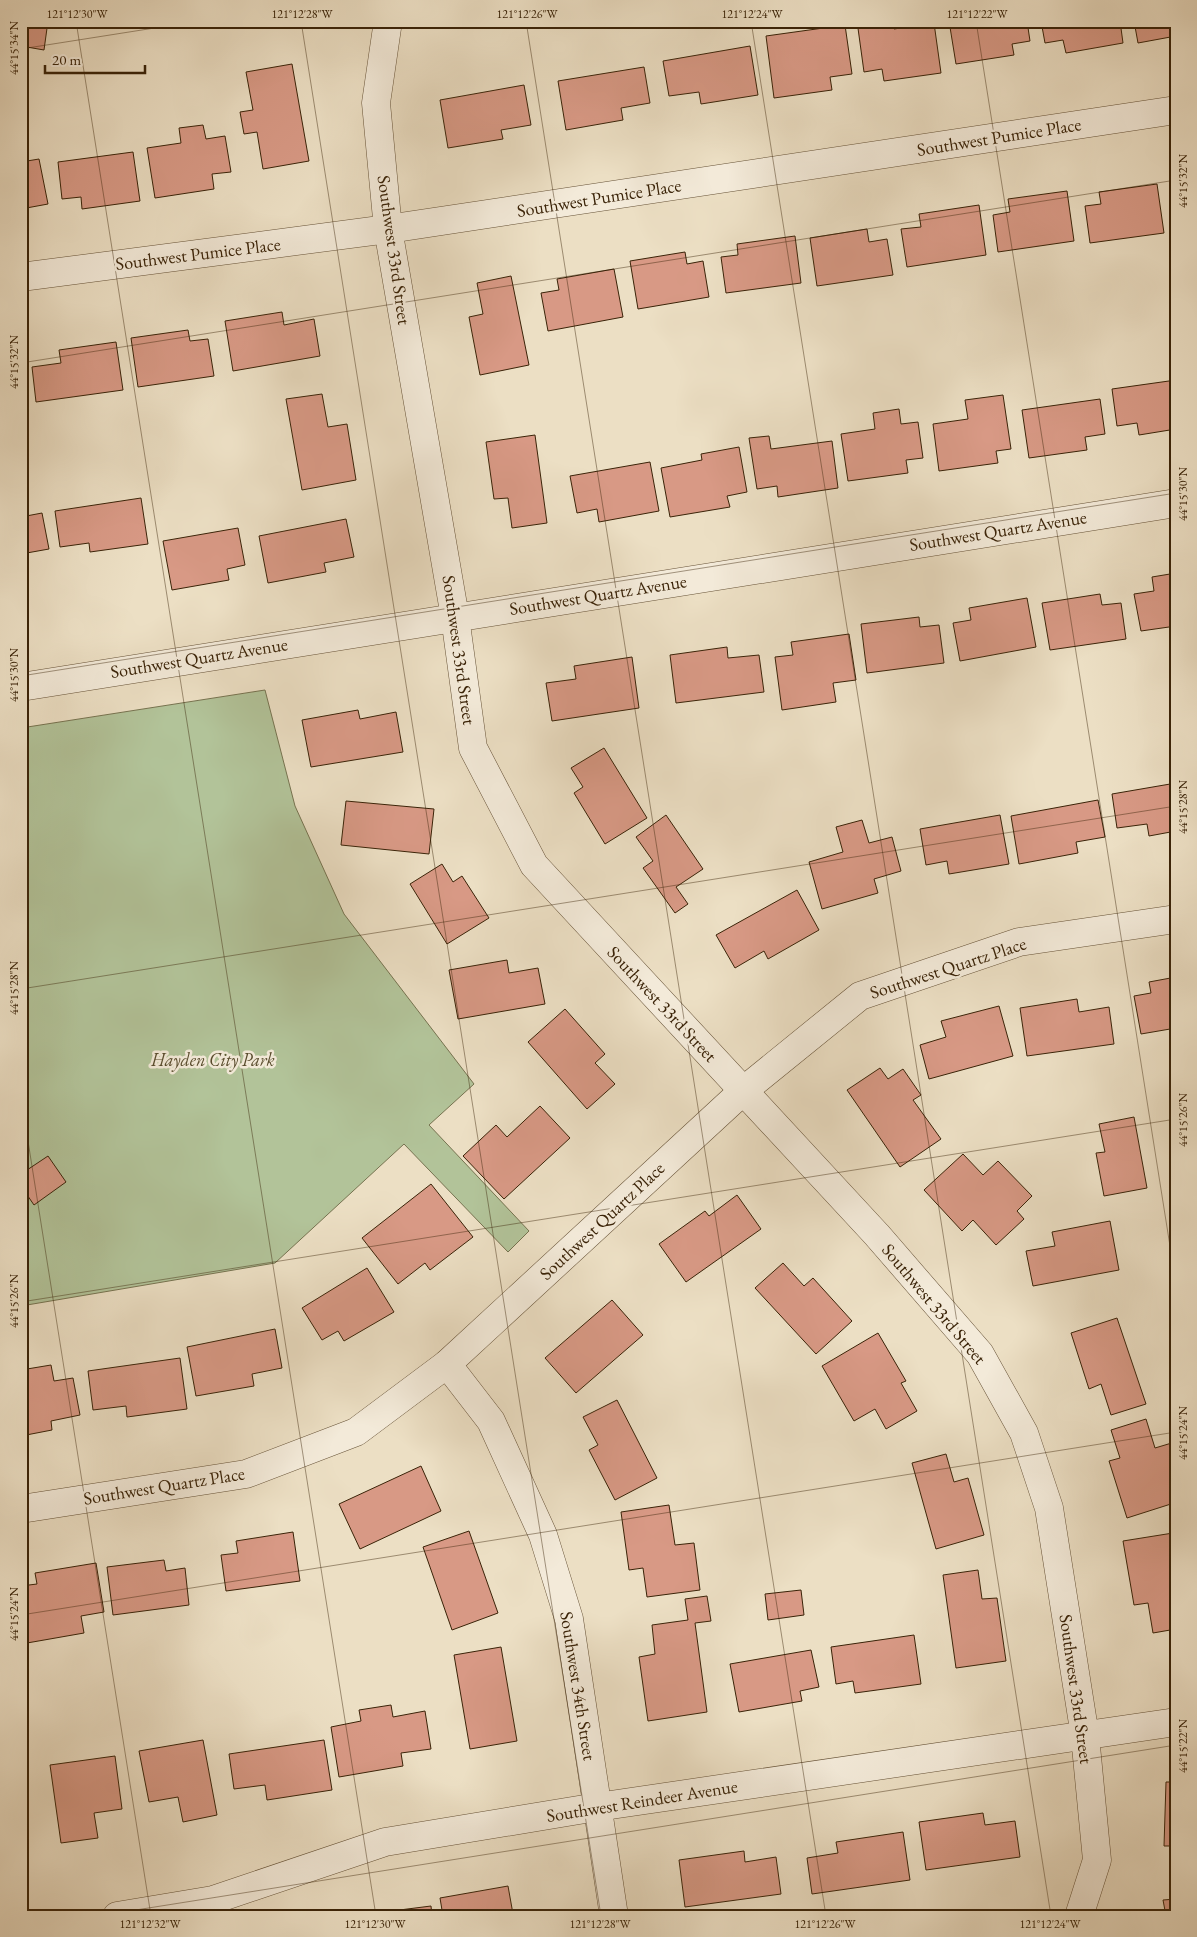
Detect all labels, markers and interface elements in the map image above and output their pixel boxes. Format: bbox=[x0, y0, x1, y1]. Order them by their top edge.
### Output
text: 121°12'30"W bbox=[46, 6, 109, 22]
text: 121°12'28"W bbox=[271, 6, 334, 22]
text: 121°12'26"W bbox=[496, 6, 559, 22]
text: 121°12'24"W bbox=[721, 6, 784, 22]
text: 121°12'22"W bbox=[946, 6, 1009, 22]
text: 44°15'34"N bbox=[6, 21, 22, 75]
scale bar bbox=[45, 42, 145, 74]
text: 20 m bbox=[52, 50, 81, 69]
street label: Southwest Pumice Place bbox=[915, 112, 1083, 161]
text: 44°15'32"N bbox=[1175, 154, 1191, 208]
street label: Southwest Pumice Place bbox=[515, 173, 683, 222]
street label: Southwest 33rd Street bbox=[373, 174, 416, 327]
street label: Southwest Pumice Place bbox=[114, 232, 282, 275]
text: 44°15'32"N bbox=[6, 335, 22, 389]
text: 44°15'30"N bbox=[1175, 467, 1191, 521]
street label: Southwest Quartz Avenue bbox=[908, 505, 1088, 556]
street label: Southwest Quartz Avenue bbox=[508, 569, 688, 620]
street label: Southwest 33rd Street bbox=[438, 574, 481, 727]
street label: Southwest Quartz Avenue bbox=[109, 632, 289, 683]
text: 44°15'30"N bbox=[6, 648, 22, 702]
text: 44°15'28"N bbox=[1175, 780, 1191, 834]
street label: Southwest Quartz Place bbox=[867, 931, 1029, 1004]
street label: Southwest 33rd Street bbox=[603, 941, 722, 1067]
text: 44°15'28"N bbox=[6, 961, 22, 1015]
park label: Hayden City Park bbox=[150, 1048, 275, 1072]
text: 44°15'26"N bbox=[1175, 1093, 1191, 1147]
street label: Southwest Quartz Place bbox=[534, 1157, 669, 1285]
street label: Southwest 33rd Street bbox=[877, 1239, 992, 1369]
text: 44°15'26"N bbox=[6, 1274, 22, 1328]
text: 44°15'24"N bbox=[1175, 1406, 1191, 1460]
street label: Southwest Quartz Place bbox=[82, 1461, 246, 1510]
text: 44°15'24"N bbox=[6, 1587, 22, 1641]
street label: Southwest 34th Street bbox=[555, 1610, 602, 1762]
street label: Southwest 33rd Street bbox=[1055, 1613, 1098, 1766]
text: 44°15'22"N bbox=[1175, 1719, 1191, 1773]
street label: Southwest Reindeer Avenue bbox=[545, 1774, 739, 1827]
text: 121°12'32"W bbox=[119, 1916, 182, 1932]
text: 121°12'30"W bbox=[344, 1916, 407, 1932]
text: 121°12'28"W bbox=[569, 1916, 632, 1932]
text: 121°12'26"W bbox=[794, 1916, 857, 1932]
text: 121°12'24"W bbox=[1019, 1916, 1082, 1932]

